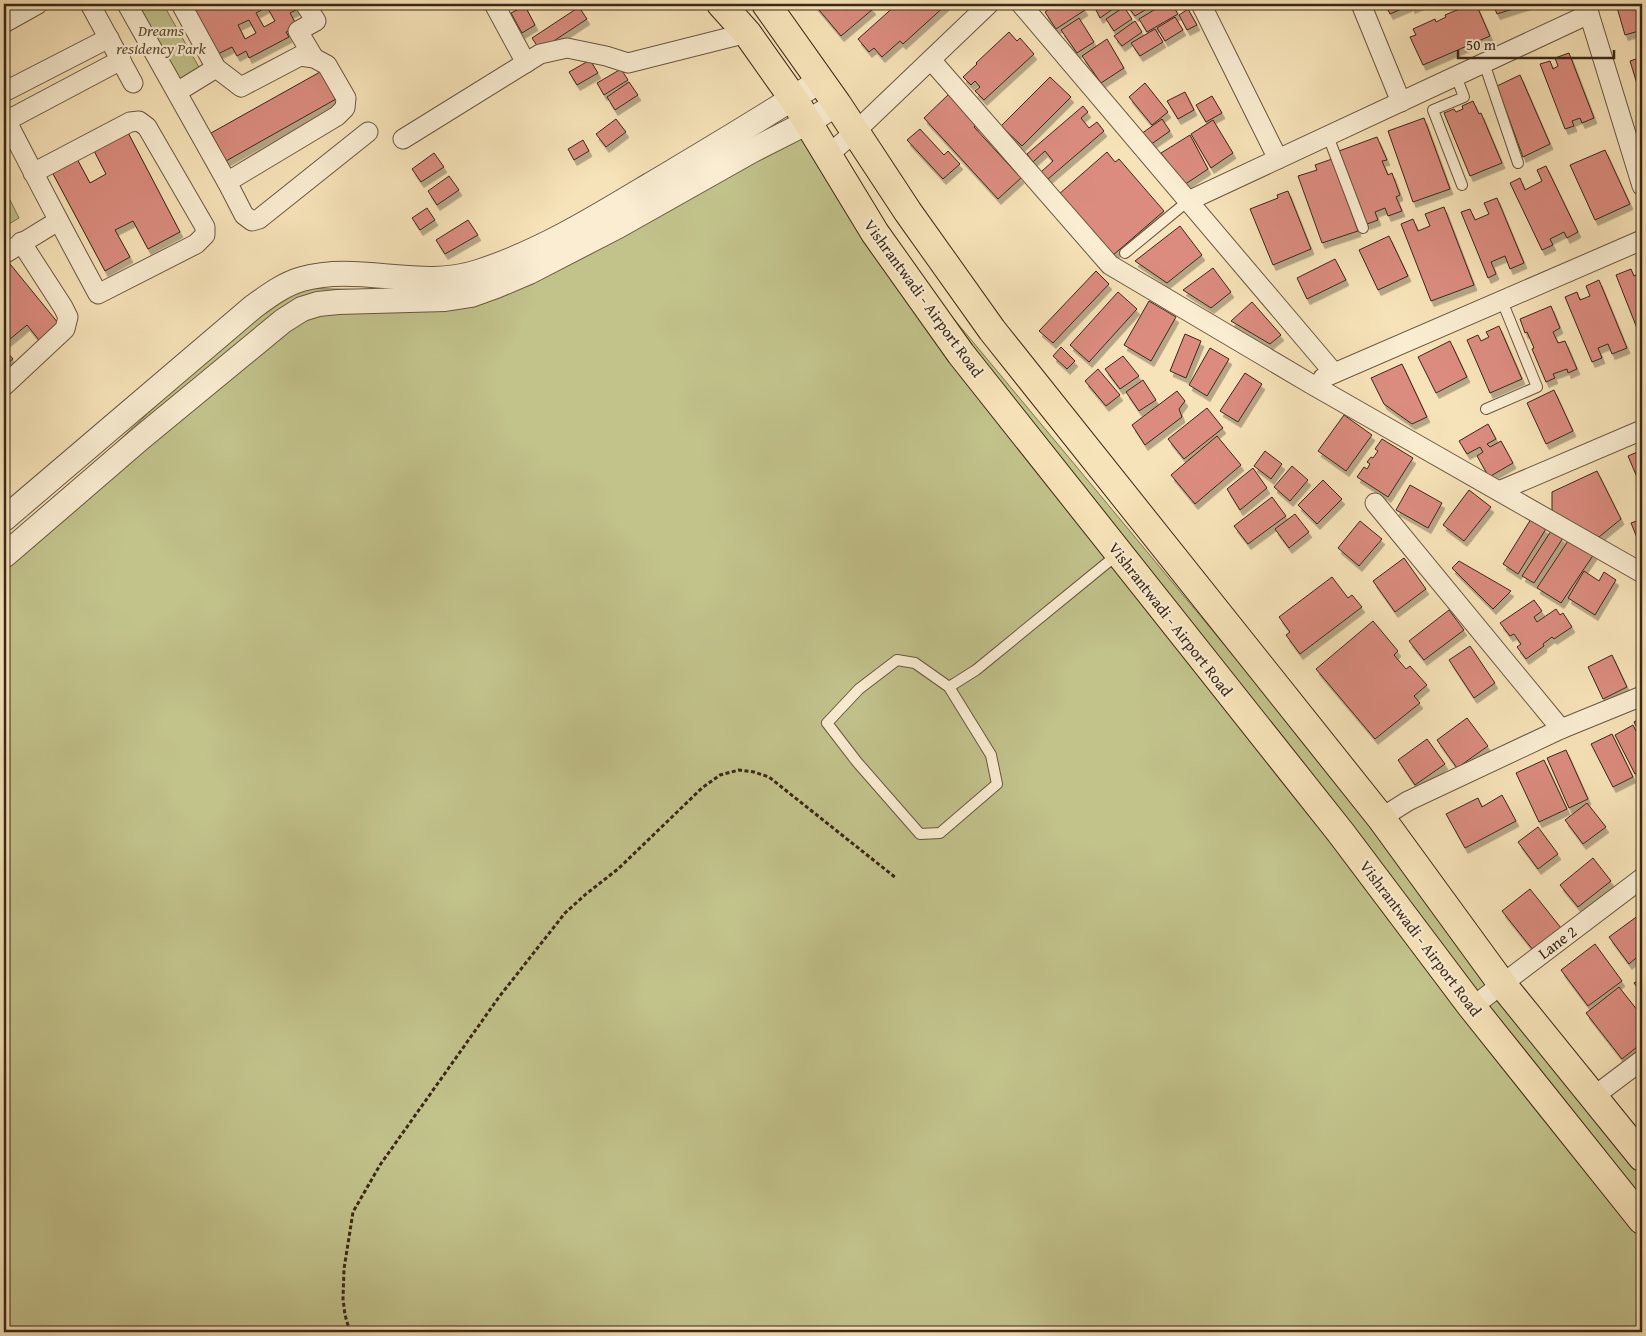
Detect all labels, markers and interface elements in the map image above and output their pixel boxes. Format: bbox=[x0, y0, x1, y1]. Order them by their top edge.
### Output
park label: Dreams residency Park bbox=[116, 18, 206, 60]
scale bar bbox=[1458, 28, 1615, 60]
text: 50 m bbox=[1466, 34, 1497, 55]
street label: Vishrantwadi - Airport Road bbox=[858, 214, 990, 382]
street label: Vishrantwadi - Airport Road bbox=[1103, 537, 1239, 702]
street label: Vishrantwadi - Airport Road bbox=[1354, 855, 1488, 1021]
street label: Lane 2 bbox=[1533, 919, 1581, 965]

